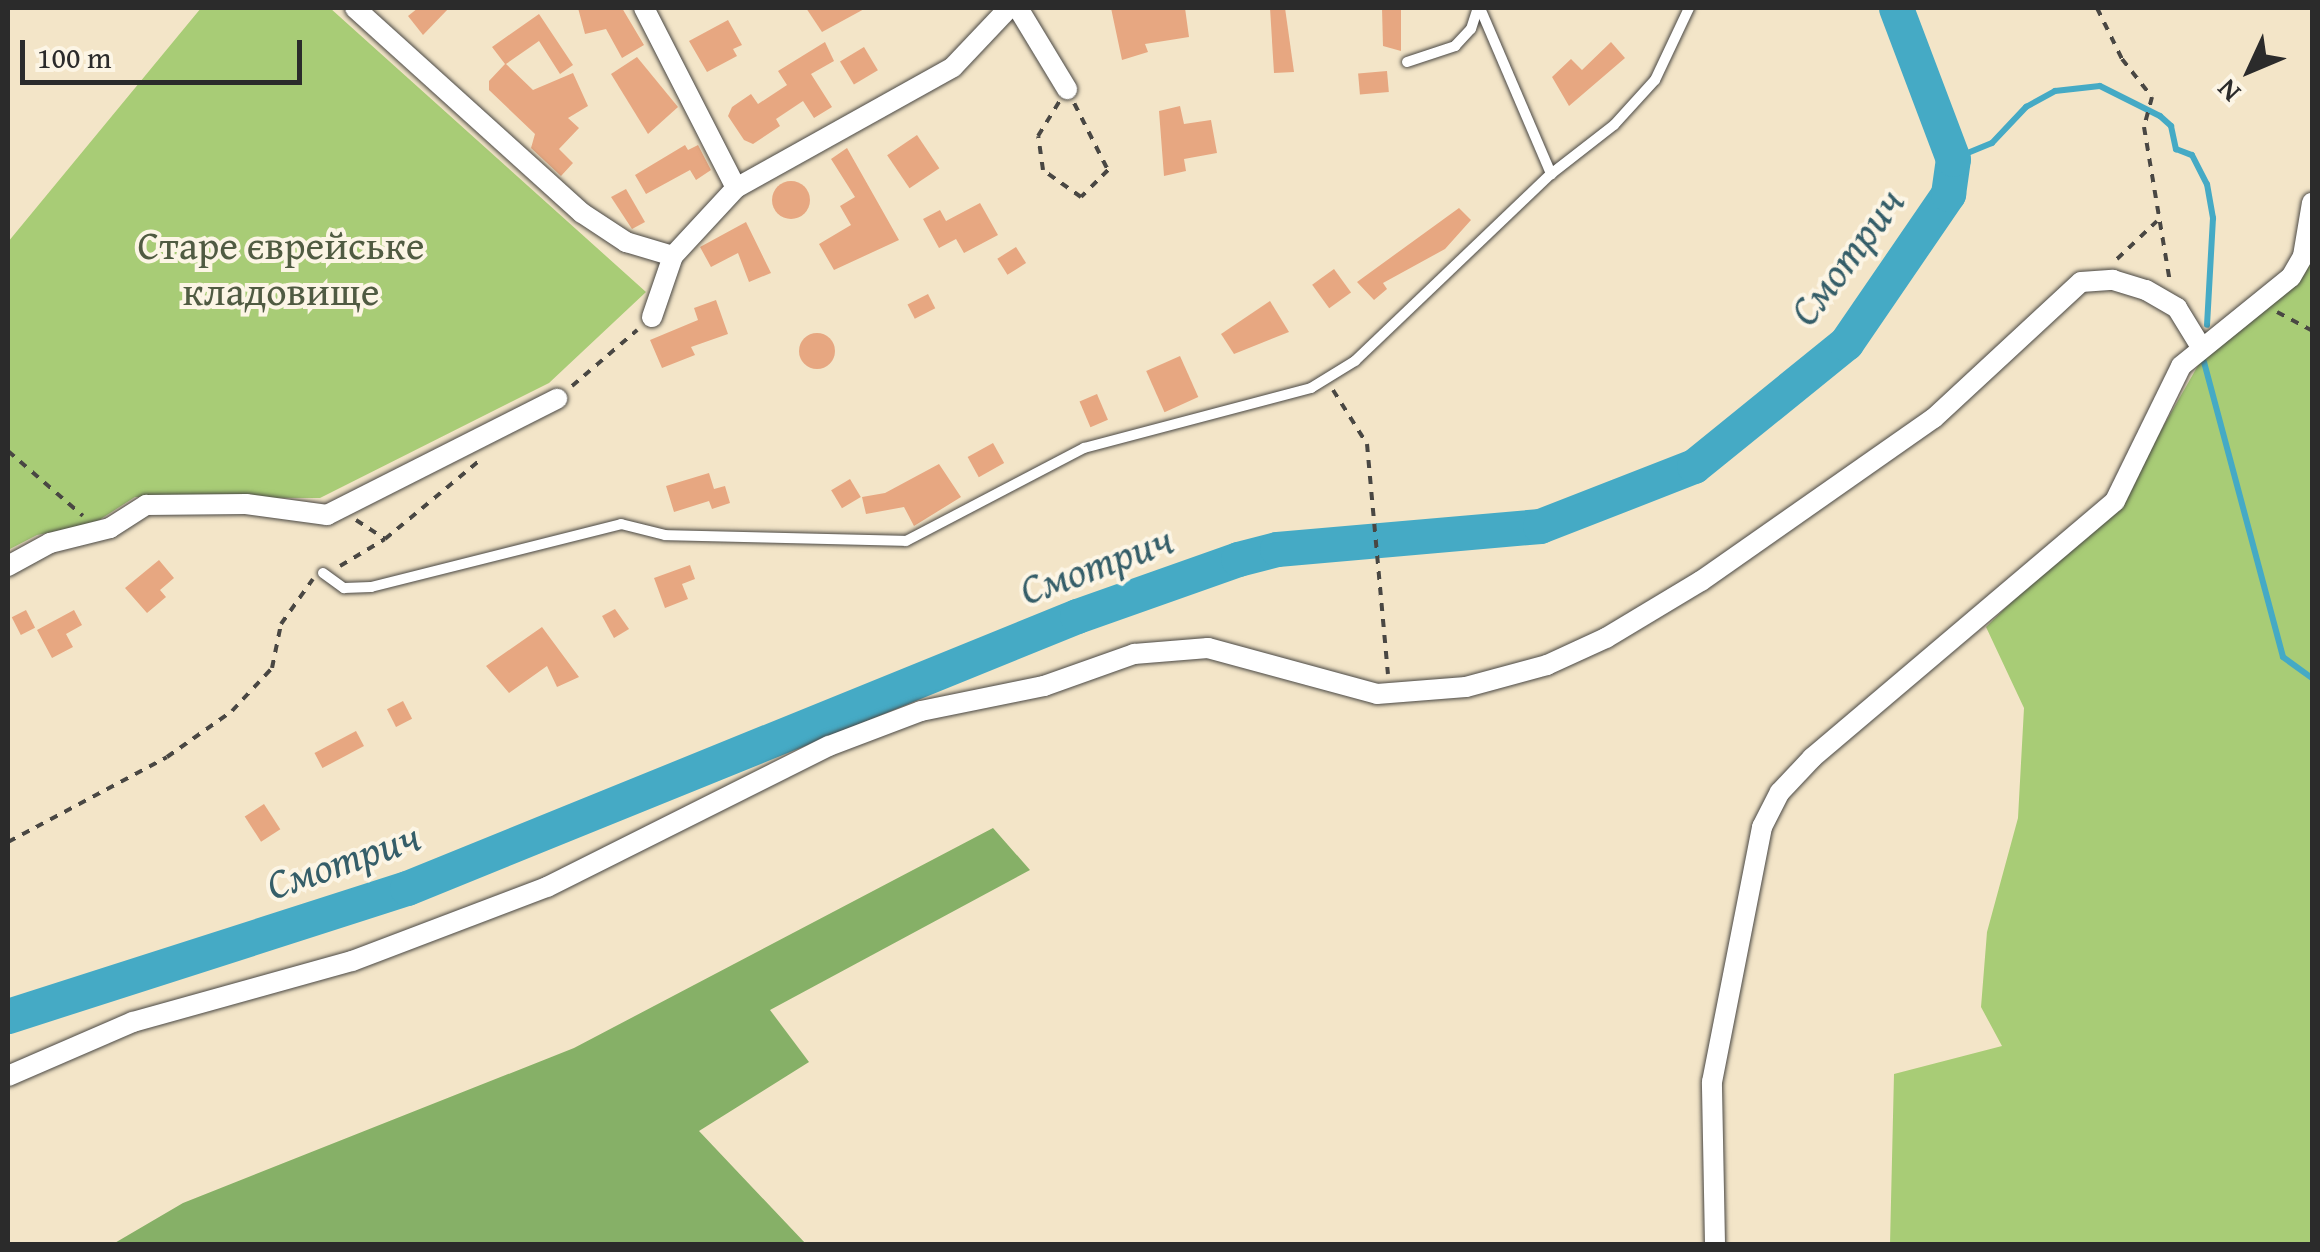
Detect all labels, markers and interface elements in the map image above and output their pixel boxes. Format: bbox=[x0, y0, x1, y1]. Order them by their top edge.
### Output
scale bar bbox=[25, 20, 308, 82]
north arrow bbox=[2200, 20, 2300, 120]
text: 100 m bbox=[37, 35, 111, 79]
text: N bbox=[2207, 70, 2249, 112]
water label: Смотрич bbox=[1778, 177, 1914, 335]
park label: Старе єврейське кладовище bbox=[138, 221, 424, 315]
water label: Смотрич bbox=[1013, 513, 1179, 615]
water label: Смотрич bbox=[260, 810, 426, 910]

